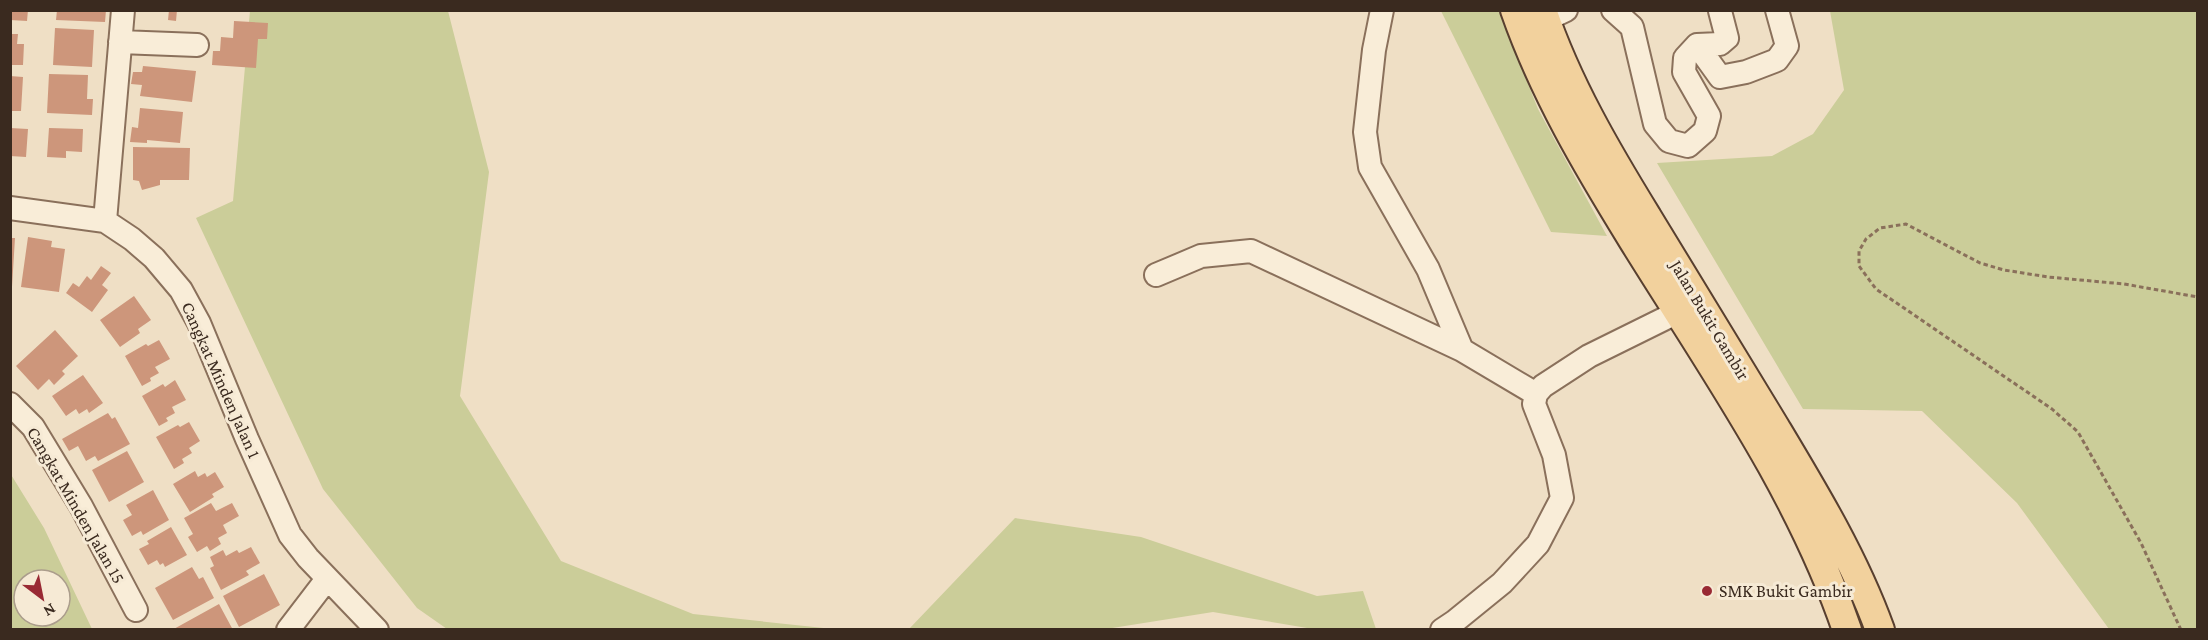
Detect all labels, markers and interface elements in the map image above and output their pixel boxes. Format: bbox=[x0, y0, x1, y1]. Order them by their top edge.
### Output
street label: Jalan Bukit Gambir bbox=[1665, 255, 1754, 384]
street label: Cangkat Minden Jalan 1 bbox=[178, 299, 264, 461]
street label: Cangkat Minden Jalan 15 bbox=[23, 423, 129, 587]
north arrow bbox=[12, 568, 72, 628]
place label: SMK Bukit Gambir bbox=[1719, 581, 1853, 601]
marker: SMK Bukit Gambir bbox=[1700, 584, 1714, 598]
text: N bbox=[40, 600, 59, 620]

